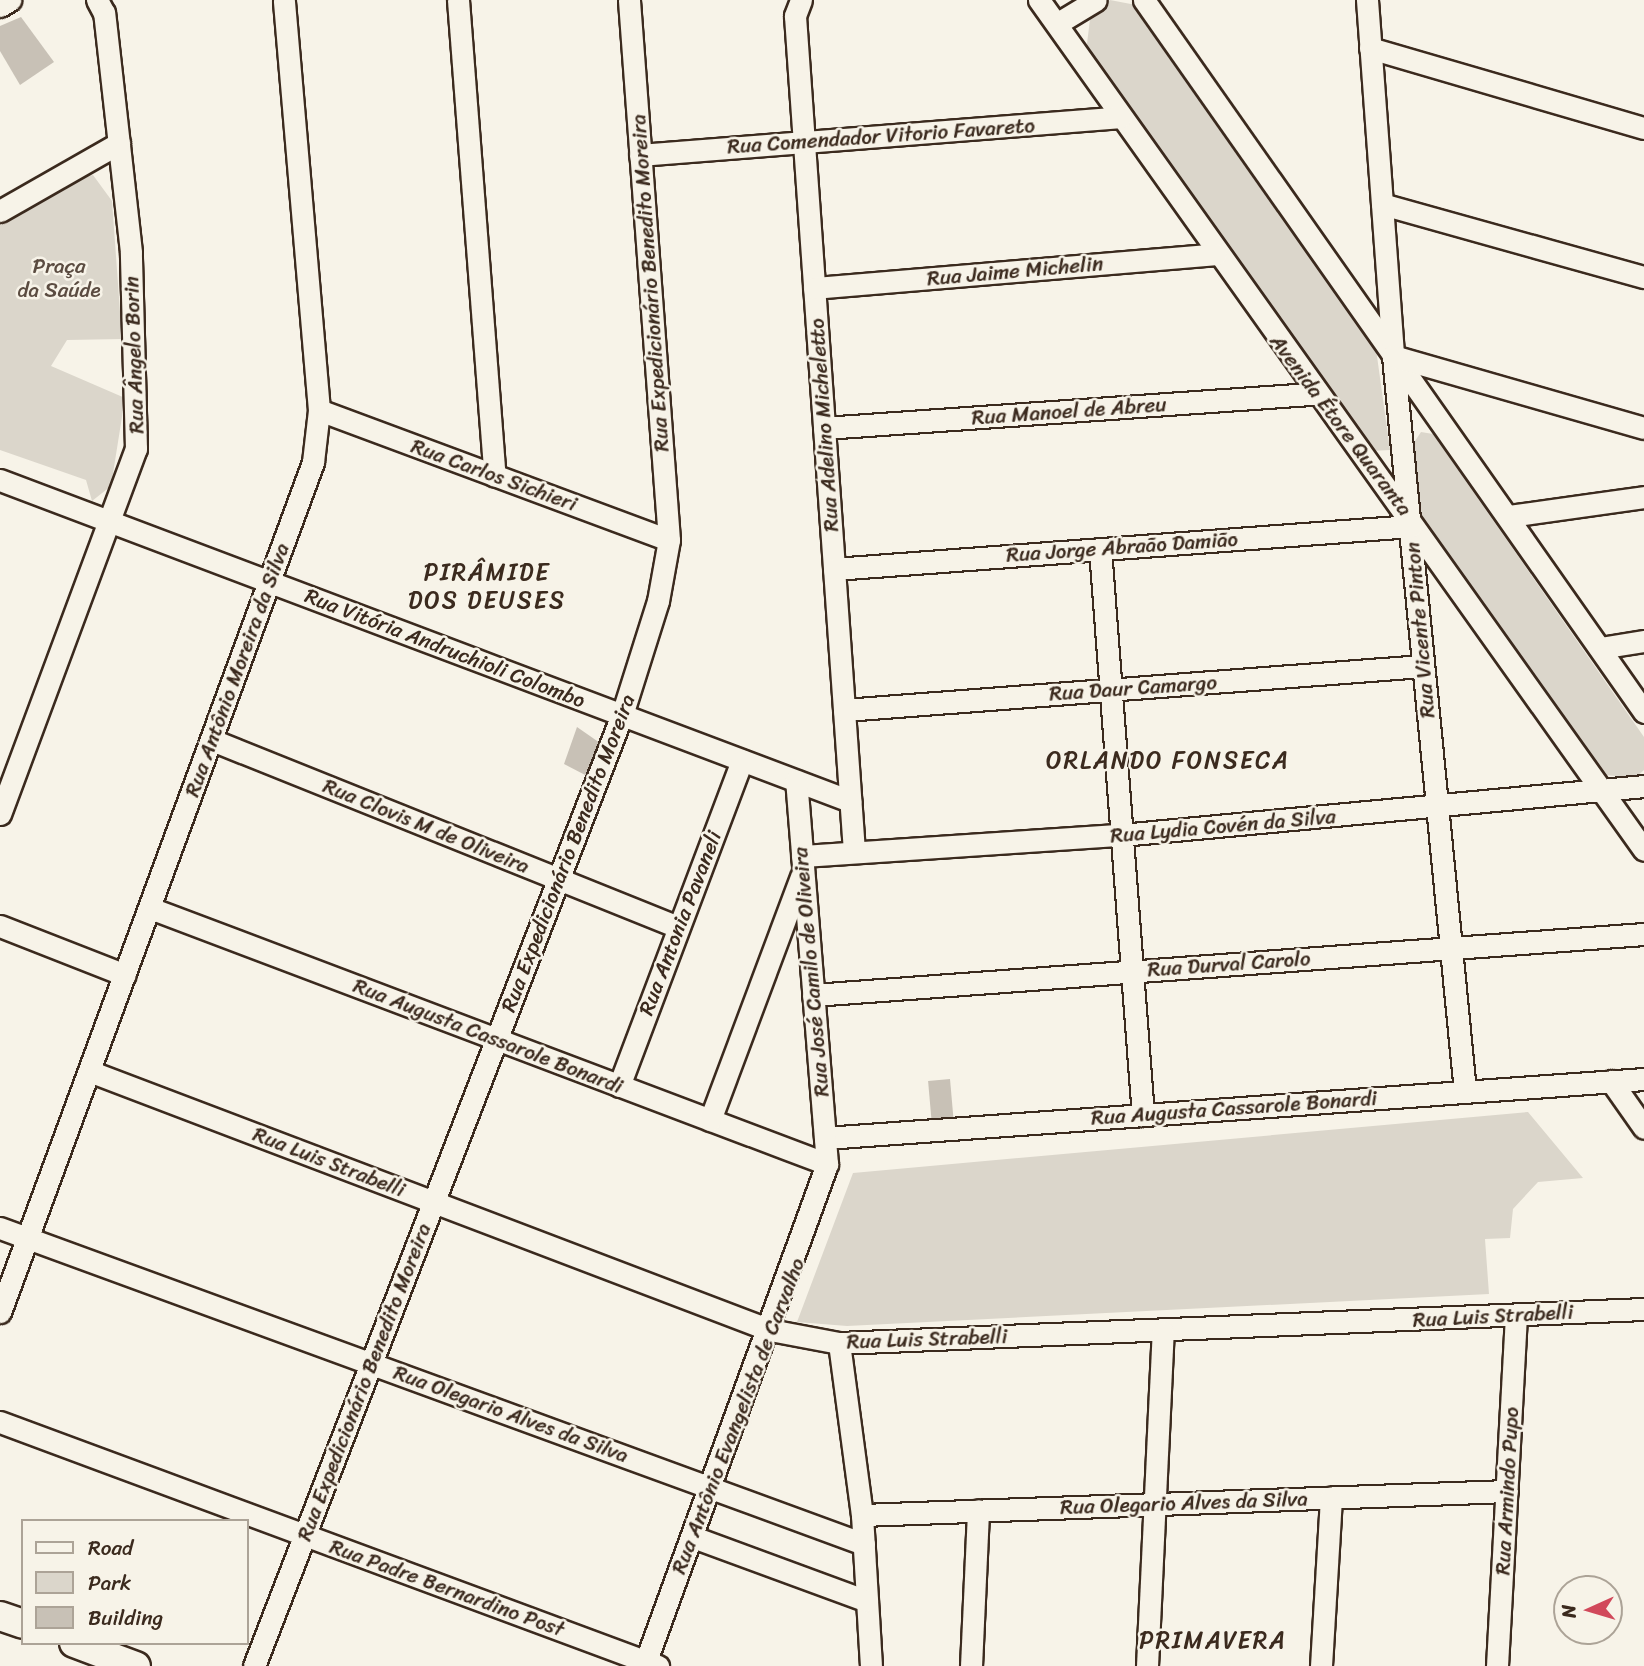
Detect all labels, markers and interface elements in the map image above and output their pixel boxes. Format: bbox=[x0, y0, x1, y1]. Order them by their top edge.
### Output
street label: Rua Expedicionário Benedito Moreira bbox=[626, 113, 674, 453]
street label: Rua Comendador Vitorio Favareto bbox=[726, 113, 1036, 159]
street label: Rua Jaime Michelin bbox=[926, 251, 1104, 291]
park label: Praça da Saúde bbox=[17, 253, 101, 303]
street label: Rua Ângelo Borin bbox=[119, 275, 149, 435]
street label: Rua Adelino Micheletto bbox=[804, 317, 844, 533]
street label: Avenida Étore Quaranta bbox=[1265, 330, 1417, 520]
street label: Rua Manoel de Abreu bbox=[971, 392, 1167, 430]
street label: Rua Carlos Sichieri bbox=[408, 433, 580, 517]
street label: Rua Jorge Abraão Damião bbox=[1005, 526, 1239, 568]
street label: Rua Antônio Moreira da Silva bbox=[179, 540, 295, 800]
street label: Rua Vicente Pinton bbox=[1400, 541, 1440, 719]
district label: PIRÂMIDE DOS DEUSES bbox=[410, 559, 564, 615]
street label: Rua Vitória Andruchioli Colombo bbox=[302, 583, 588, 713]
street label: Rua Daur Camargo bbox=[1048, 670, 1218, 706]
street label: Rua Expedicionário Benedito Moreira bbox=[495, 690, 641, 1016]
district label: ORLANDO FONSECA bbox=[1049, 747, 1287, 775]
street label: Rua Clovis M de Oliveira bbox=[319, 773, 533, 879]
street label: Rua Lydia Covén da Silva bbox=[1109, 804, 1337, 848]
street label: Rua Antonia Pavaneli bbox=[633, 827, 727, 1019]
street label: Rua José Camilo de Oliveira bbox=[787, 845, 835, 1099]
street label: Rua Durval Carolo bbox=[1147, 946, 1311, 982]
street label: Rua Augusta Cassarole Bonardi bbox=[350, 973, 626, 1099]
street label: Rua Augusta Cassarole Bonardi bbox=[1090, 1085, 1378, 1131]
street label: Rua Luis Strabelli bbox=[248, 1121, 410, 1203]
street label: Rua Expedicionário Benedito Moreira bbox=[291, 1219, 437, 1545]
street label: Rua Antônio Evangelista de Carvalho bbox=[666, 1255, 810, 1577]
street label: Rua Luis Strabelli bbox=[1411, 1299, 1575, 1333]
street label: Rua Luis Strabelli bbox=[845, 1324, 1009, 1354]
street label: Rua Olegario Alves da Silva bbox=[390, 1360, 632, 1468]
street label: Rua Armindo Pupo bbox=[1490, 1406, 1524, 1576]
street label: Rua Olegario Alves da Silva bbox=[1059, 1486, 1309, 1520]
legend bbox=[21, 1519, 248, 1645]
text: Road bbox=[88, 1529, 133, 1567]
street label: Rua Padre Bernardino Post bbox=[326, 1534, 568, 1642]
text: Park bbox=[88, 1564, 131, 1602]
north arrow bbox=[1553, 1575, 1623, 1645]
text: Building bbox=[88, 1599, 163, 1637]
text: N bbox=[1552, 1604, 1585, 1619]
district label: PRIMAVERA bbox=[1139, 1627, 1287, 1655]

